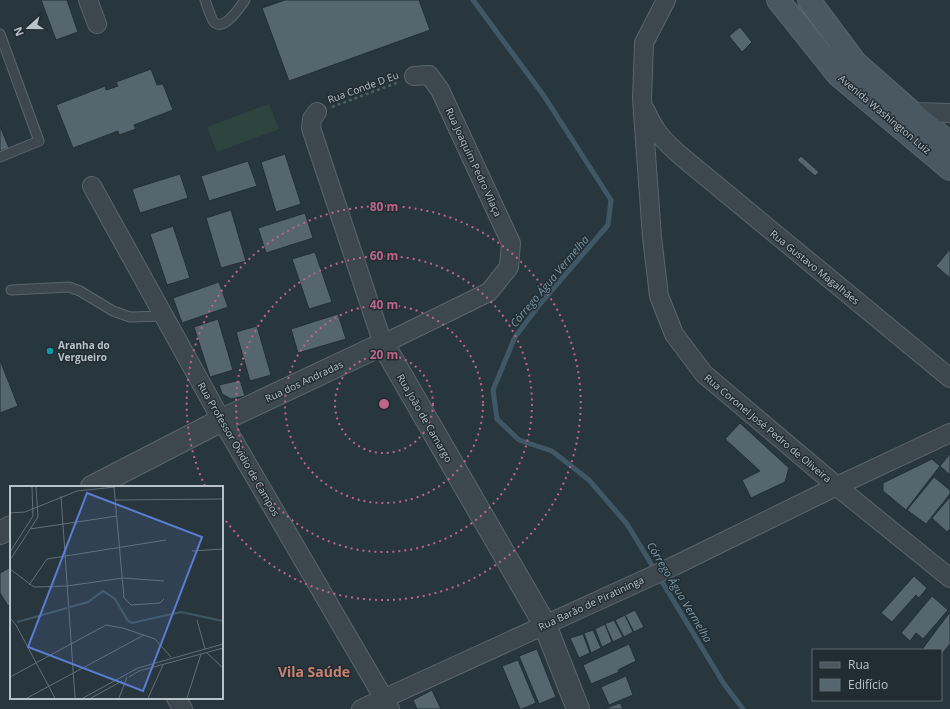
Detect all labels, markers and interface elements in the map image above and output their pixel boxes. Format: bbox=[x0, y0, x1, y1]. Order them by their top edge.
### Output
north arrow bbox=[8, 8, 48, 48]
text: N bbox=[10, 25, 27, 39]
street label: Rua Conde D Eu bbox=[325, 68, 401, 106]
street label: Avenida Washington Luiz bbox=[836, 71, 934, 157]
street label: Rua Joaquim Pedro Vilaça bbox=[443, 105, 505, 219]
text: 80 m bbox=[370, 198, 398, 215]
street label: Rua Gustavo Magalhães bbox=[767, 226, 863, 308]
water label: Córrego Água Vermelha bbox=[506, 232, 592, 330]
text: 60 m bbox=[370, 247, 398, 264]
text: 40 m bbox=[370, 296, 398, 313]
place label: Aranha do Vergueiro bbox=[58, 338, 110, 364]
marker: Aranha do Vergueiro bbox=[45, 346, 55, 356]
text: 20 m bbox=[370, 346, 398, 363]
street label: Rua dos Andradas bbox=[263, 357, 346, 405]
street label: Rua João de Camargo bbox=[394, 371, 456, 465]
street label: Rua Coronel José Pedro de Oliveira bbox=[702, 371, 834, 485]
street label: Rua Professor Ovidio de Campos bbox=[195, 379, 283, 519]
centre of rings bbox=[377, 397, 391, 411]
inset map bbox=[10, 486, 223, 699]
water label: Córrego Água Vermelha bbox=[644, 539, 716, 645]
street label: Rua Barão de Piratininga bbox=[536, 572, 646, 634]
legend bbox=[812, 649, 942, 701]
text: Rua bbox=[848, 656, 869, 673]
district label: Vila Saúde bbox=[278, 662, 350, 681]
text: Edifício bbox=[848, 676, 888, 693]

